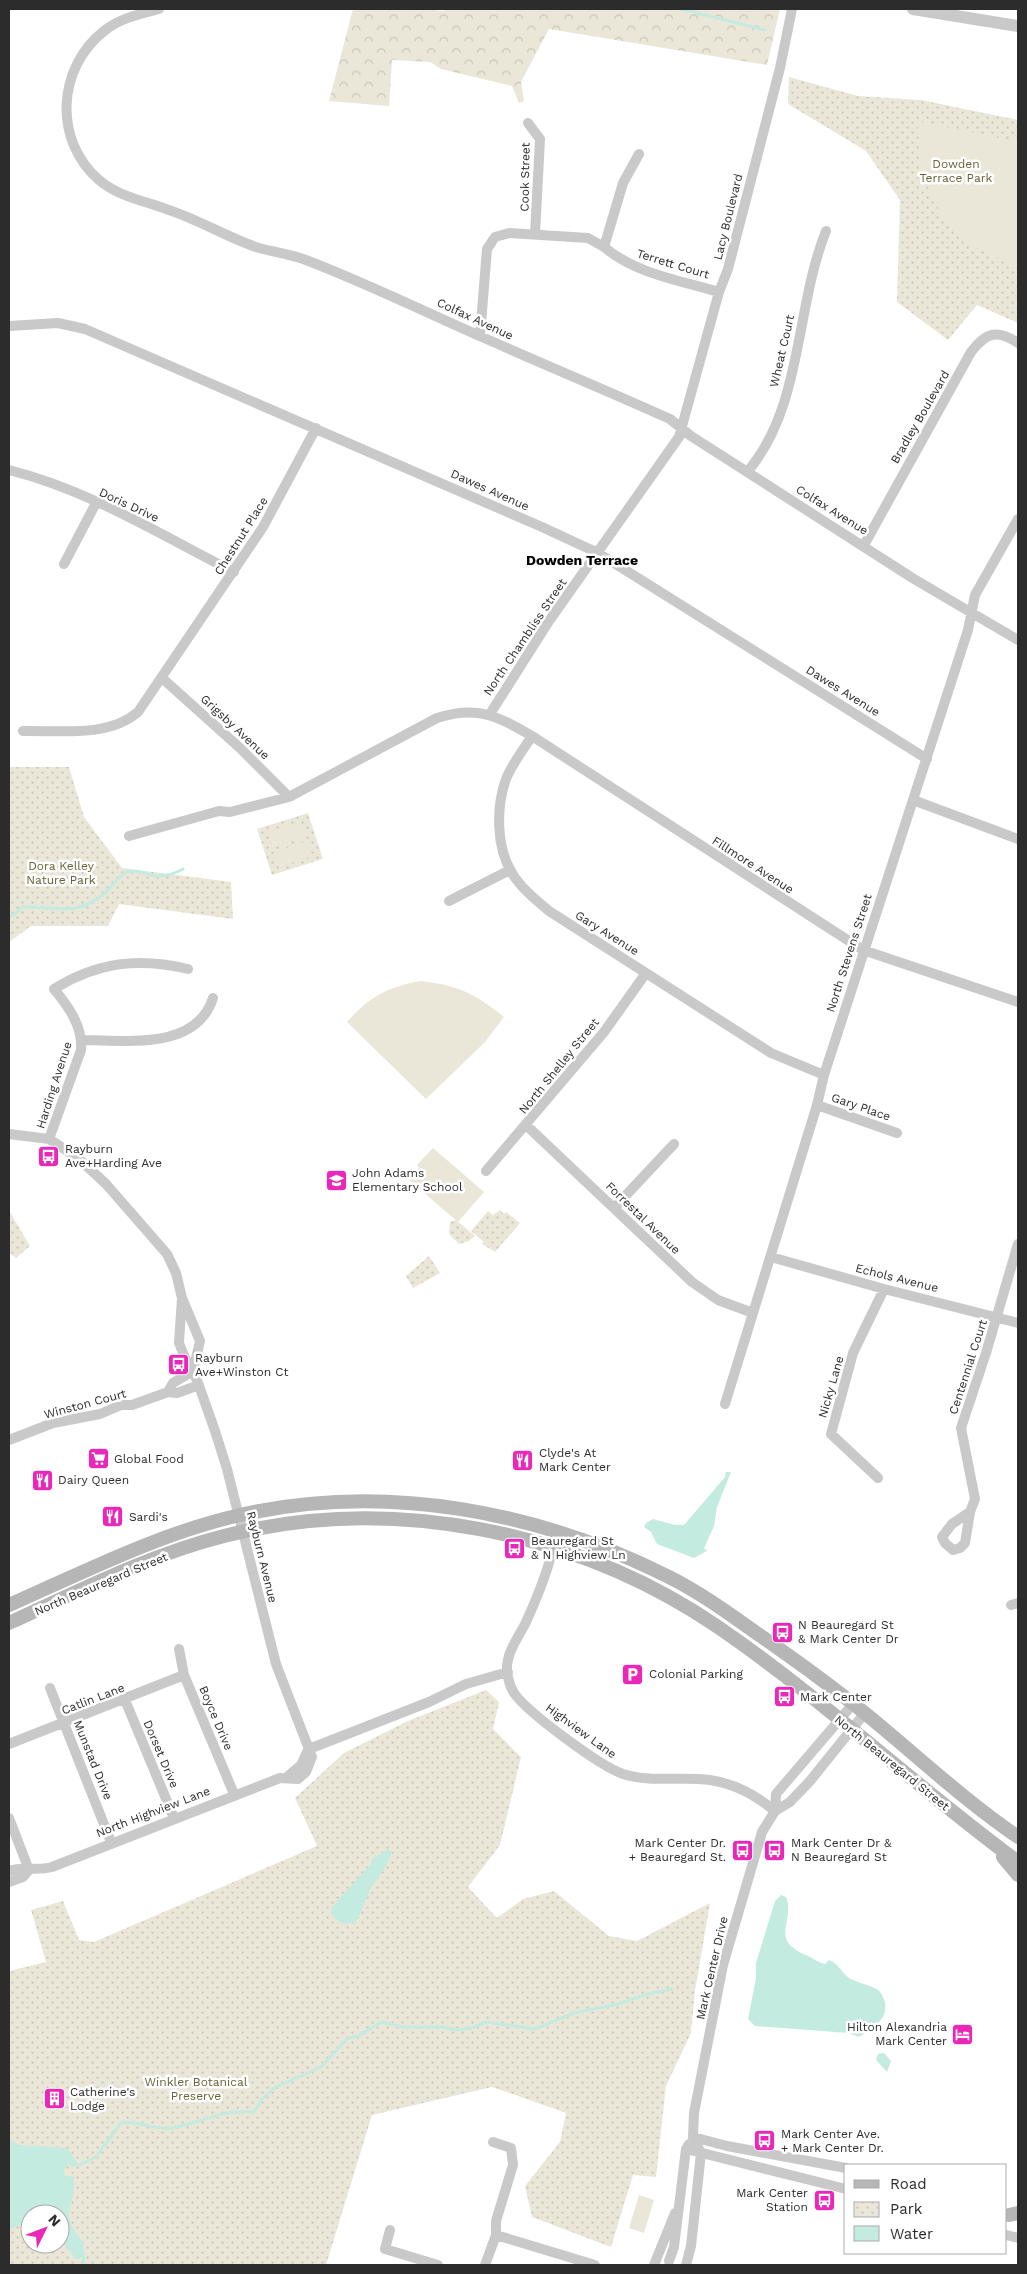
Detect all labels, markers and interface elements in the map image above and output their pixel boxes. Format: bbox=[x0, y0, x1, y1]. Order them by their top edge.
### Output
street label: Cook Street bbox=[517, 142, 533, 212]
park label: Dowden Terrace Park bbox=[920, 157, 993, 185]
street label: Lacy Boulevard bbox=[711, 172, 745, 262]
street label: Terrett Court bbox=[635, 246, 711, 282]
street label: Colfax Avenue bbox=[435, 295, 515, 343]
street label: Wheat Court bbox=[767, 313, 797, 389]
street label: Bradley Boulevard bbox=[888, 368, 952, 466]
street label: Dawes Avenue bbox=[449, 466, 531, 514]
street label: Colfax Avenue bbox=[793, 482, 871, 538]
street label: Doris Drive bbox=[97, 485, 161, 525]
street label: Chestnut Place bbox=[211, 494, 271, 578]
district label: Dowden Terrace bbox=[526, 552, 638, 568]
street label: North Chambliss Street bbox=[481, 576, 569, 698]
street label: Dawes Avenue bbox=[803, 663, 883, 719]
street label: Grigsby Avenue bbox=[198, 692, 272, 762]
street label: Fillmore Avenue bbox=[710, 833, 796, 897]
park label: Dora Kelley Nature Park bbox=[26, 859, 96, 887]
street label: North Stevens Street bbox=[823, 892, 875, 1014]
street label: Gary Avenue bbox=[573, 908, 641, 958]
street label: North Shelley Street bbox=[516, 1015, 602, 1117]
street label: Harding Avenue bbox=[33, 1040, 75, 1130]
street label: Gary Place bbox=[830, 1090, 893, 1124]
place label: Rayburn Ave+Harding Ave bbox=[65, 1142, 162, 1170]
bus stop icon: Rayburn Ave+Harding Ave bbox=[37, 1144, 61, 1168]
place label: John Adams Elementary School bbox=[352, 1166, 463, 1194]
school or university icon: John Adams Elementary School bbox=[324, 1168, 348, 1192]
street label: Forrestal Avenue bbox=[603, 1179, 683, 1257]
street label: Echols Avenue bbox=[854, 1261, 940, 1295]
street label: Centennial Court bbox=[946, 1318, 990, 1416]
place label: Rayburn Ave+Winston Ct bbox=[195, 1351, 288, 1379]
bus stop icon: Rayburn Ave+Winston Ct bbox=[167, 1353, 191, 1377]
street label: Nicky Lane bbox=[815, 1354, 847, 1420]
street label: Winston Court bbox=[42, 1386, 128, 1422]
place label: Clyde's At Mark Center bbox=[539, 1446, 611, 1474]
supermarket icon: Global Food bbox=[86, 1447, 110, 1471]
restaurant icon: Clyde's At Mark Center bbox=[511, 1448, 535, 1472]
place label: Global Food bbox=[114, 1452, 184, 1466]
restaurant icon: Dairy Queen bbox=[30, 1468, 54, 1492]
place label: Dairy Queen bbox=[58, 1473, 129, 1487]
restaurant icon: Sardi's bbox=[101, 1505, 125, 1529]
place label: Sardi's bbox=[129, 1510, 168, 1524]
street label: Rayburn Avenue bbox=[244, 1510, 280, 1604]
place label: Beauregard St & N Highview Ln bbox=[531, 1534, 626, 1562]
bus stop icon: Beauregard St & N Highview Ln bbox=[503, 1536, 527, 1560]
street label: North Beauregard Street bbox=[32, 1550, 170, 1618]
place label: N Beauregard St & Mark Center Dr bbox=[798, 1618, 899, 1646]
bus stop icon: N Beauregard St & Mark Center Dr bbox=[770, 1620, 794, 1644]
parking icon: Colonial Parking bbox=[621, 1662, 645, 1686]
place label: Colonial Parking bbox=[649, 1667, 743, 1681]
street label: Catlin Lane bbox=[59, 1681, 127, 1717]
street label: Boyce Drive bbox=[196, 1684, 236, 1752]
bus stop icon: Mark Center bbox=[772, 1685, 796, 1709]
place label: Mark Center bbox=[800, 1690, 872, 1704]
street label: Highview Lane bbox=[543, 1701, 619, 1761]
street label: North Beauregard Street bbox=[832, 1712, 952, 1814]
street label: Munstad Drive bbox=[71, 1718, 115, 1802]
street label: Dorset Drive bbox=[140, 1718, 182, 1790]
street label: North Highview Lane bbox=[94, 1784, 212, 1840]
place label: Mark Center Dr. + Beauregard St. bbox=[629, 1836, 726, 1864]
place label: Mark Center Dr & N Beauregard St bbox=[791, 1836, 892, 1864]
bus stop icon: Mark Center Dr. + Beauregard St. bbox=[730, 1838, 754, 1862]
bus stop icon: Mark Center Dr & N Beauregard St bbox=[763, 1838, 787, 1862]
street label: Mark Center Drive bbox=[693, 1915, 731, 2021]
place label: Hilton Alexandria Mark Center bbox=[847, 2020, 947, 2048]
hotel icon: Hilton Alexandria Mark Center bbox=[951, 2022, 975, 2046]
park label: Winkler Botanical Preserve bbox=[145, 2075, 248, 2103]
place label: Catherine's Lodge bbox=[70, 2085, 135, 2113]
building icon: Catherine's Lodge bbox=[42, 2087, 66, 2111]
place label: Mark Center Ave. + Mark Center Dr. bbox=[781, 2127, 884, 2155]
bus stop icon: Mark Center Ave. + Mark Center Dr. bbox=[753, 2129, 777, 2153]
legend bbox=[844, 2164, 1007, 2254]
text: Road bbox=[890, 2175, 927, 2193]
place label: Mark Center Station bbox=[736, 2186, 808, 2214]
bus stop icon: Mark Center Station bbox=[812, 2188, 836, 2212]
text: Park bbox=[890, 2200, 923, 2218]
north arrow bbox=[20, 2204, 70, 2254]
text: N bbox=[45, 2211, 64, 2230]
text: Water bbox=[890, 2225, 933, 2243]

